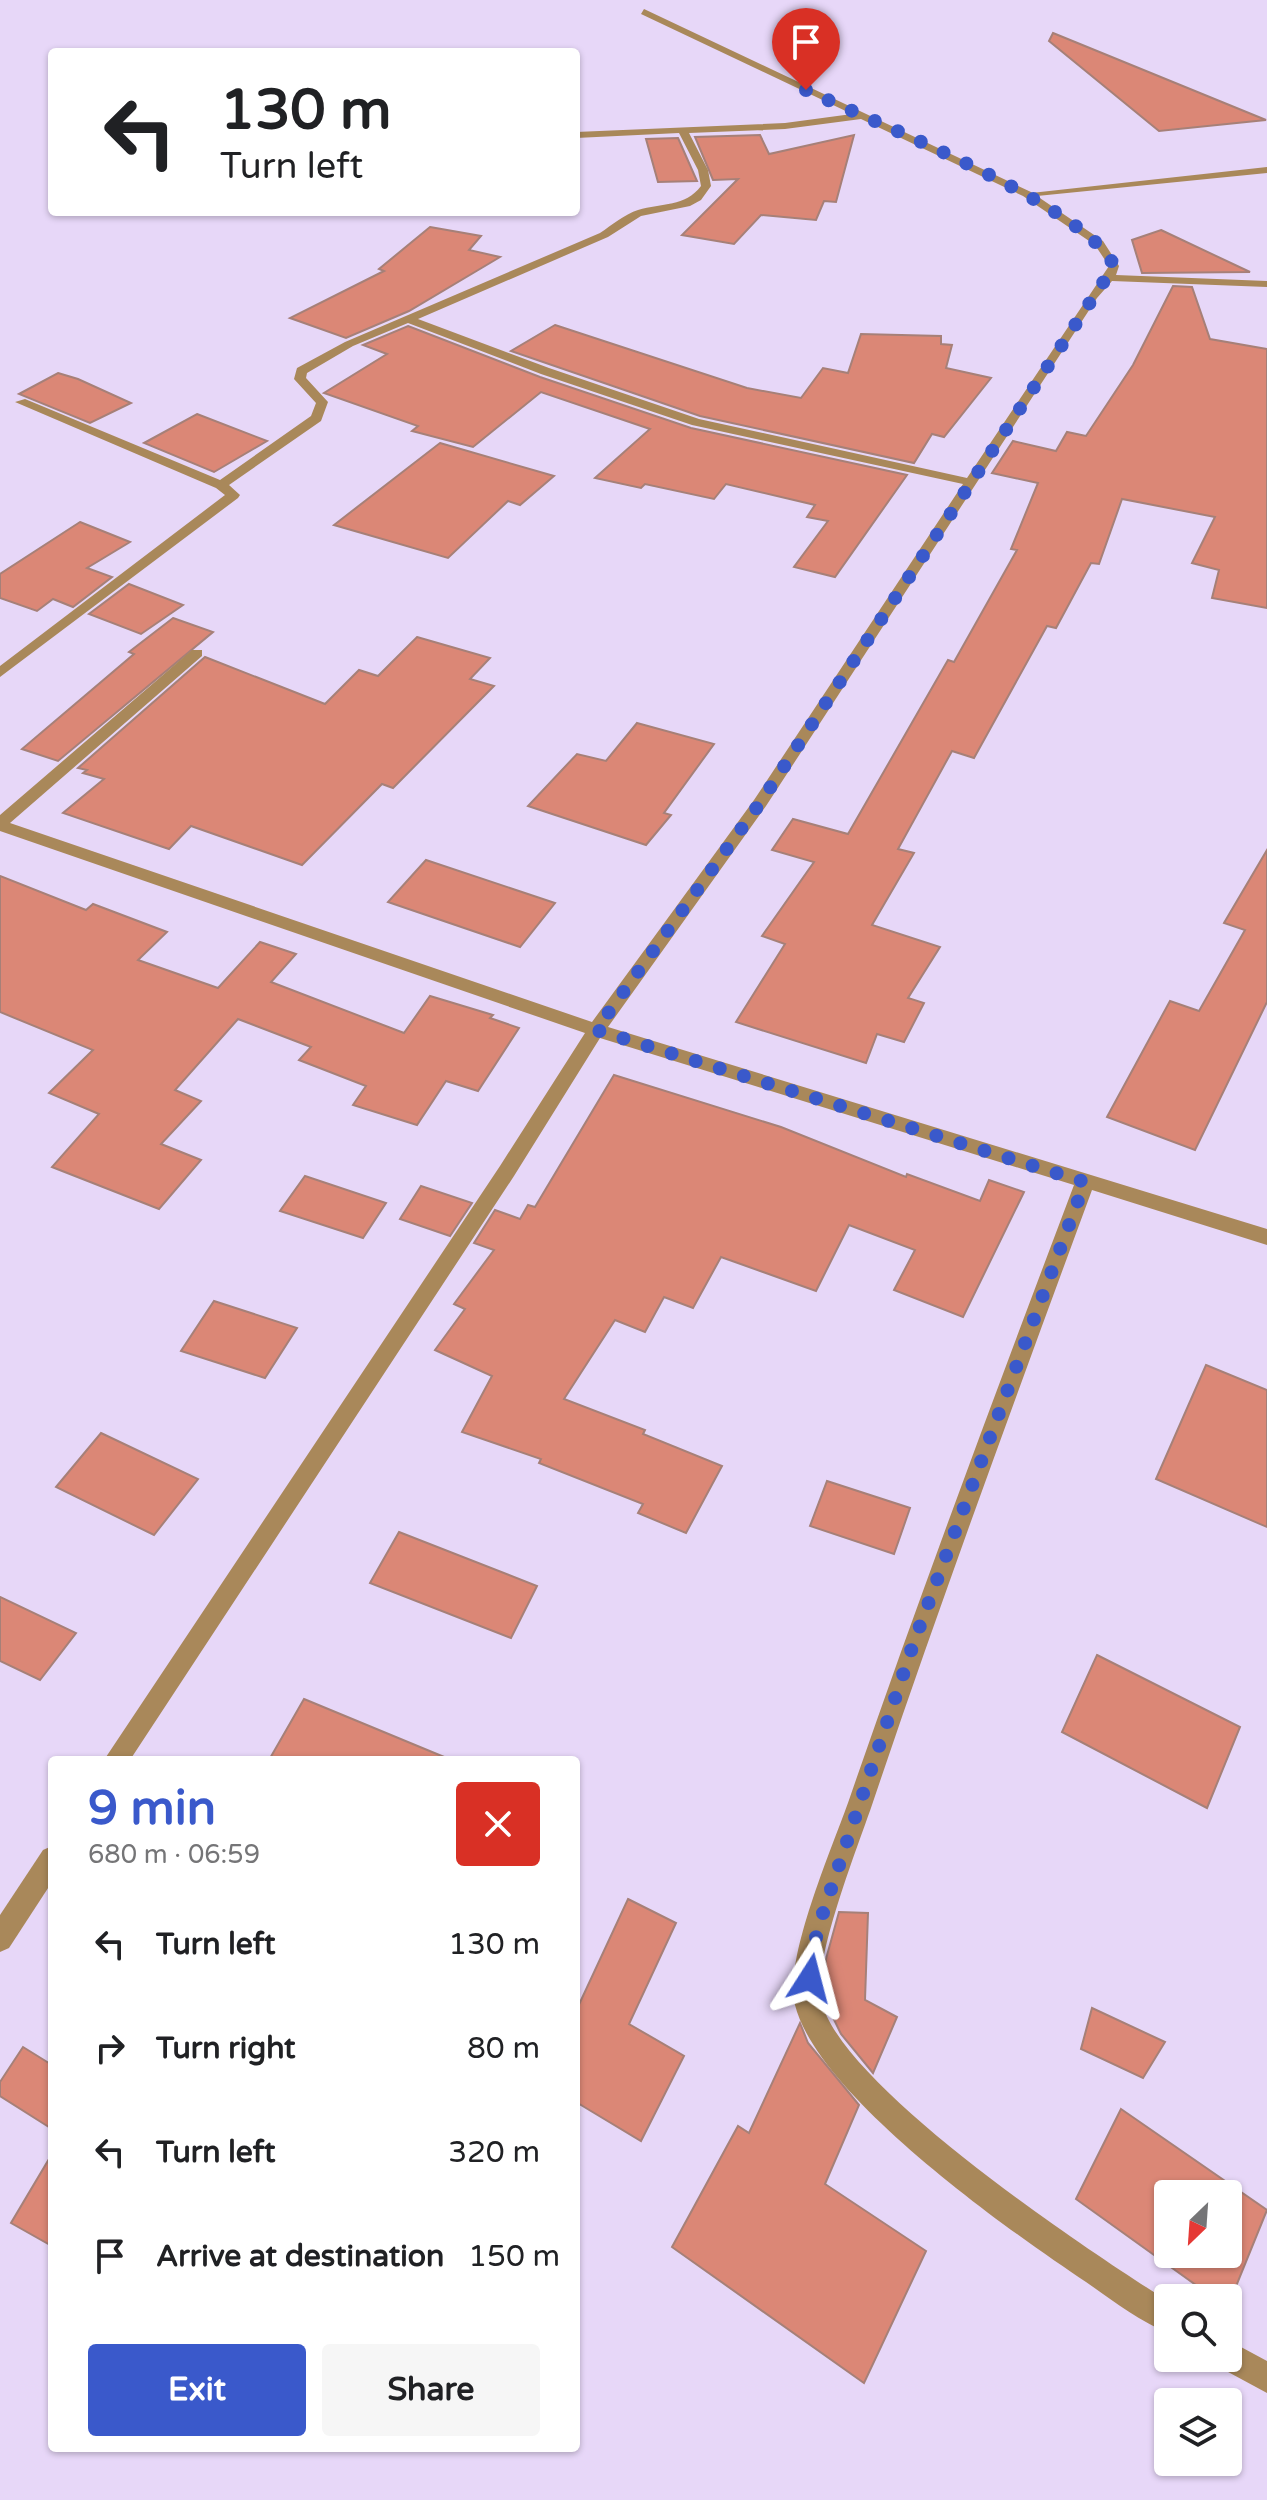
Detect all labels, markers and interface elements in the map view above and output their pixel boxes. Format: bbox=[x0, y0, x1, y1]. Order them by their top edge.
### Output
pin bbox=[772, 8, 840, 90]
icon: arrive bbox=[784, 20, 828, 64]
text: 130 m bbox=[220, 77, 391, 144]
icon: left bbox=[88, 80, 192, 184]
text: Turn left bbox=[220, 145, 363, 188]
text: 9 min bbox=[88, 1780, 216, 1838]
button: close bbox=[456, 1782, 540, 1866]
text: 680 m · 06:59 bbox=[88, 1839, 260, 1870]
icon: left bbox=[88, 1922, 132, 1966]
text: Turn left bbox=[156, 1926, 275, 1963]
text: 130 m bbox=[448, 1926, 540, 1963]
position arrow bbox=[768, 1936, 852, 2020]
icon: right bbox=[88, 2026, 132, 2070]
text: Turn right bbox=[156, 2030, 296, 2067]
text: 80 m bbox=[467, 2030, 540, 2067]
icon: left bbox=[88, 2130, 132, 2174]
text: Turn left bbox=[156, 2134, 275, 2171]
text: 320 m bbox=[448, 2134, 540, 2171]
north arrow bbox=[1154, 2180, 1242, 2268]
map controls bbox=[1154, 2180, 1242, 2476]
icon: arrive bbox=[88, 2234, 132, 2278]
text: Arrive at destination bbox=[156, 2238, 444, 2275]
text: 150 m bbox=[468, 2238, 560, 2275]
button: search bbox=[1154, 2284, 1242, 2372]
button: Exit bbox=[88, 2344, 306, 2436]
button: Share bbox=[322, 2344, 540, 2436]
button: layers bbox=[1154, 2388, 1242, 2476]

